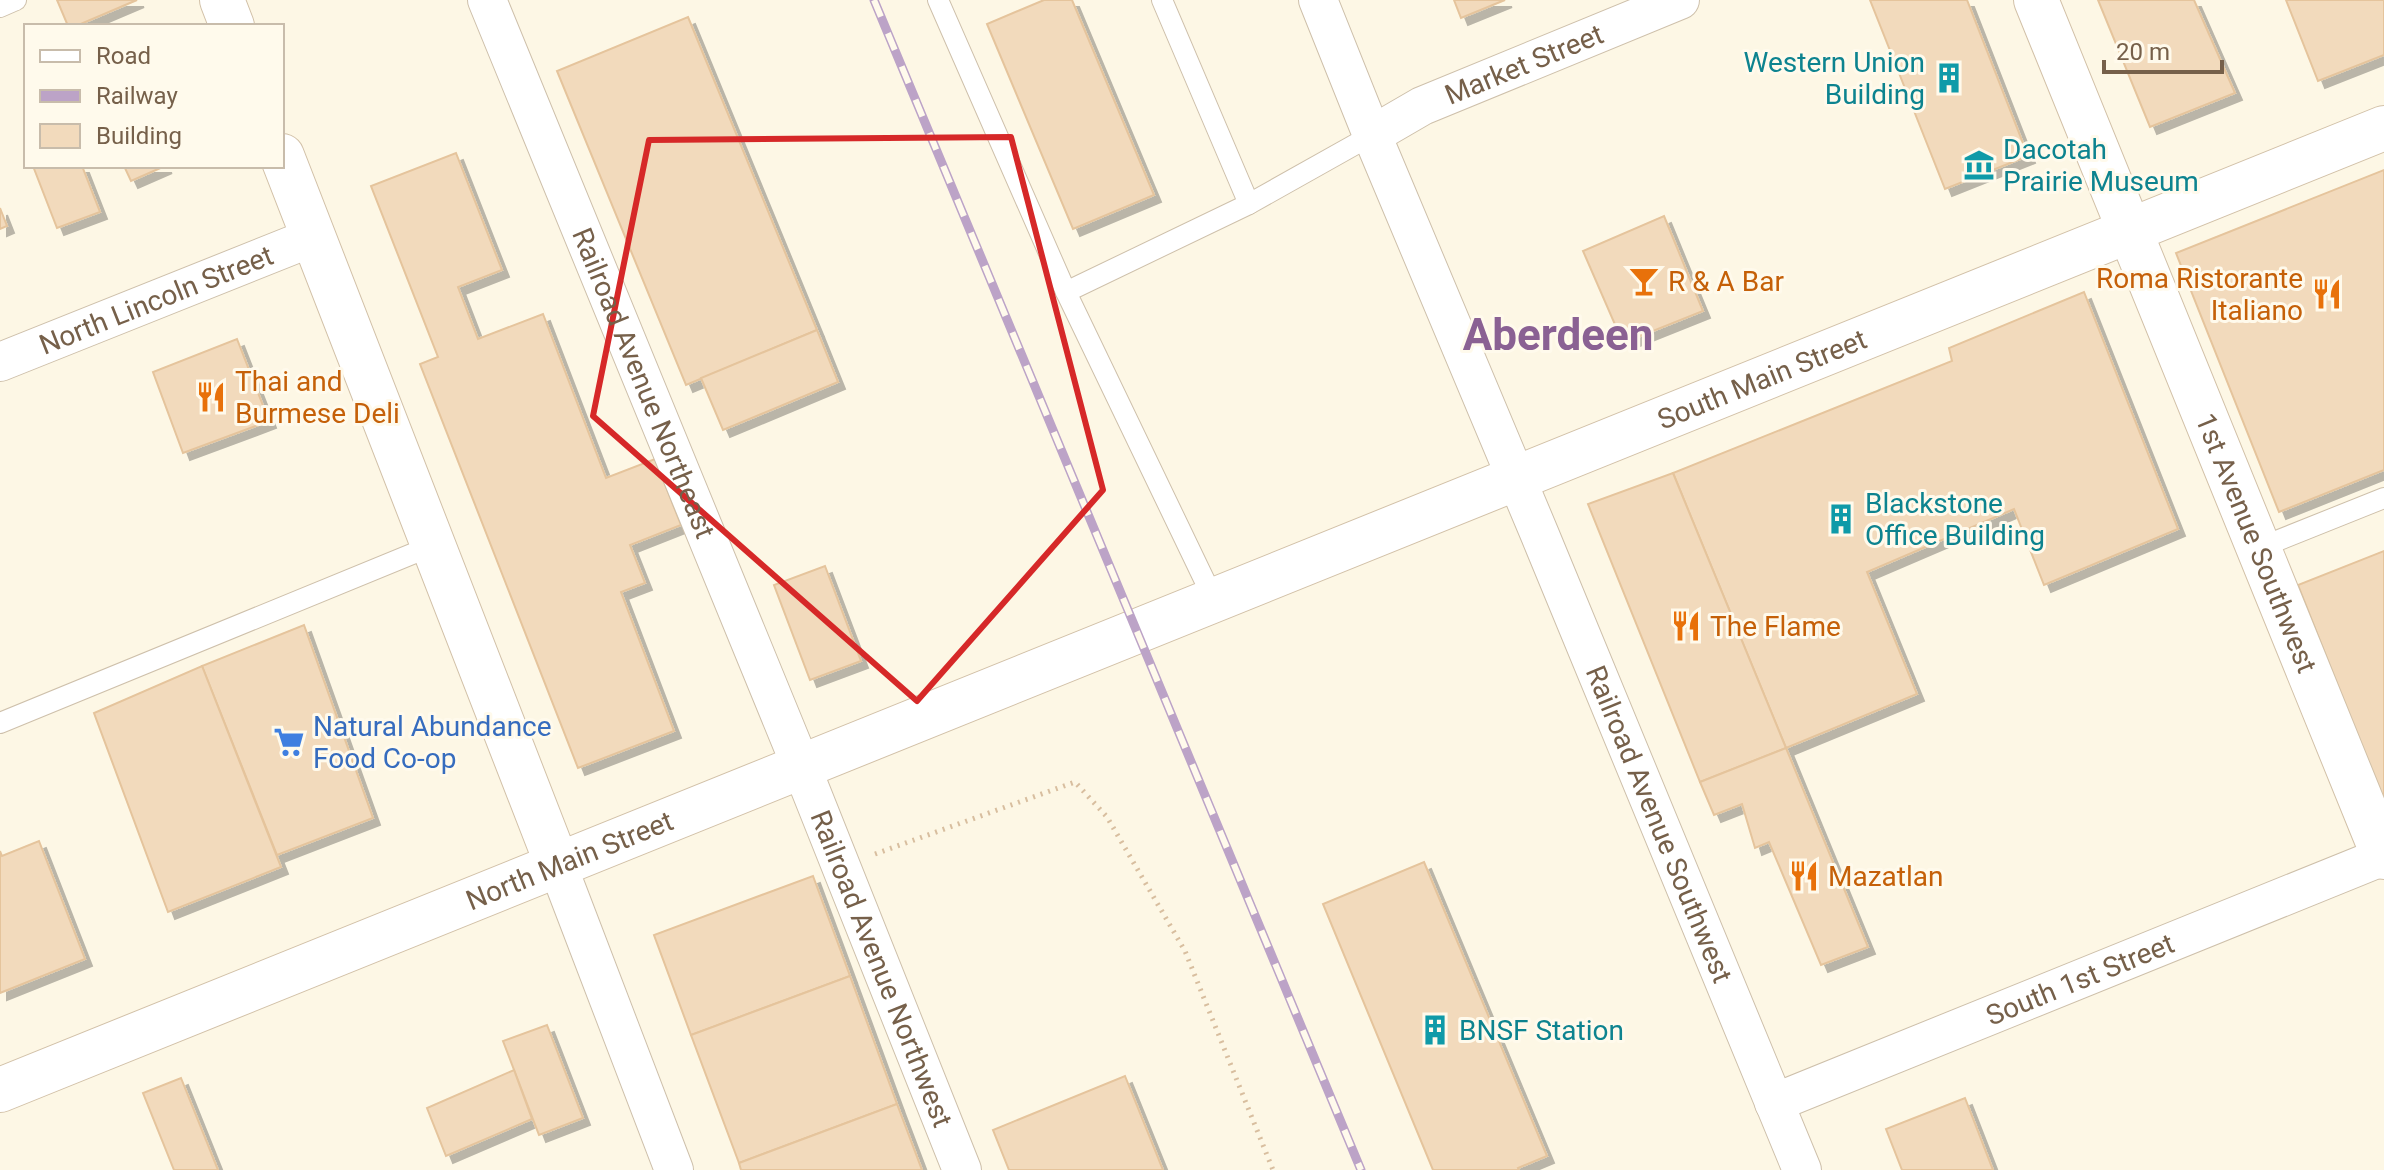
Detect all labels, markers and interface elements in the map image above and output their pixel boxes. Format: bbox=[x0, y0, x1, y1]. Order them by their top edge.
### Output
street label: Market Street bbox=[1440, 17, 1608, 112]
legend bbox=[24, 24, 284, 168]
scale bar bbox=[2104, 24, 2222, 74]
text: 20 m bbox=[2116, 38, 2170, 66]
text: Road bbox=[96, 42, 151, 70]
place label: Western Union Building bbox=[1744, 46, 1925, 111]
building icon: Western Union Building bbox=[1932, 61, 1966, 95]
text: Railway bbox=[96, 82, 178, 110]
text: Building bbox=[96, 122, 182, 150]
place label: Dacotah Prairie Museum bbox=[2003, 133, 2199, 198]
museum icon: Dacotah Prairie Museum bbox=[1962, 148, 1996, 182]
street label: Railroad Avenue Northeast bbox=[565, 223, 722, 543]
street label: North Lincoln Street bbox=[35, 239, 278, 362]
place label: Roma Ristorante Italiano bbox=[2096, 262, 2303, 327]
bar icon: R & A Bar bbox=[1627, 264, 1661, 298]
place label: R & A Bar bbox=[1668, 265, 1784, 298]
restaurant icon: Roma Ristorante Italiano bbox=[2310, 277, 2344, 311]
district label: Aberdeen bbox=[1463, 309, 1653, 361]
street label: South Main Street bbox=[1653, 323, 1871, 436]
place label: Thai and Burmese Deli bbox=[235, 365, 400, 430]
restaurant icon: Thai and Burmese Deli bbox=[194, 380, 228, 414]
street label: 1st Avenue Southwest bbox=[2189, 409, 2323, 678]
place label: Blackstone Office Building bbox=[1865, 487, 2045, 552]
building icon: Blackstone Office Building bbox=[1824, 502, 1858, 536]
restaurant icon: The Flame bbox=[1669, 609, 1703, 643]
place label: The Flame bbox=[1710, 610, 1841, 643]
street label: Railroad Avenue Southwest bbox=[1579, 661, 1739, 988]
place label: Natural Abundance Food Co-op bbox=[313, 710, 552, 775]
supermarket icon: Natural Abundance Food Co-op bbox=[272, 725, 306, 759]
street label: North Main Street bbox=[461, 804, 678, 917]
street label: Railroad Avenue Northwest bbox=[803, 806, 959, 1132]
restaurant icon: Mazatlan bbox=[1787, 859, 1821, 893]
place label: Mazatlan bbox=[1828, 860, 1943, 893]
street label: South 1st Street bbox=[1981, 927, 2179, 1032]
building icon: BNSF Station bbox=[1418, 1013, 1452, 1047]
place label: BNSF Station bbox=[1459, 1014, 1624, 1047]

